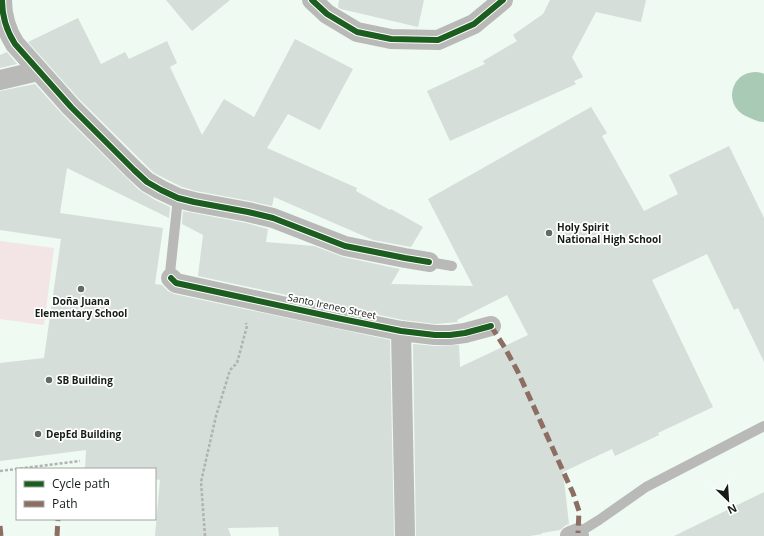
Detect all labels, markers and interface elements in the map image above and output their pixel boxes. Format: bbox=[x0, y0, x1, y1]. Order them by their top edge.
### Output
place label: Holy Spirit National High School bbox=[557, 220, 661, 246]
marker: Holy Spirit National High School bbox=[544, 228, 554, 238]
marker: Doña Juana Elementary School bbox=[76, 284, 86, 294]
street label: Santo Ireneo Street bbox=[286, 290, 378, 322]
place label: Doña Juana Elementary School bbox=[35, 294, 127, 320]
place label: SB Building bbox=[57, 373, 113, 387]
marker: SB Building bbox=[44, 375, 54, 385]
place label: DepEd Building bbox=[46, 427, 122, 441]
marker: DepEd Building bbox=[33, 429, 43, 439]
legend bbox=[16, 468, 156, 520]
text: Cycle path bbox=[52, 475, 110, 492]
north arrow bbox=[708, 480, 748, 520]
text: Path bbox=[52, 495, 78, 512]
text: N bbox=[725, 501, 740, 518]

